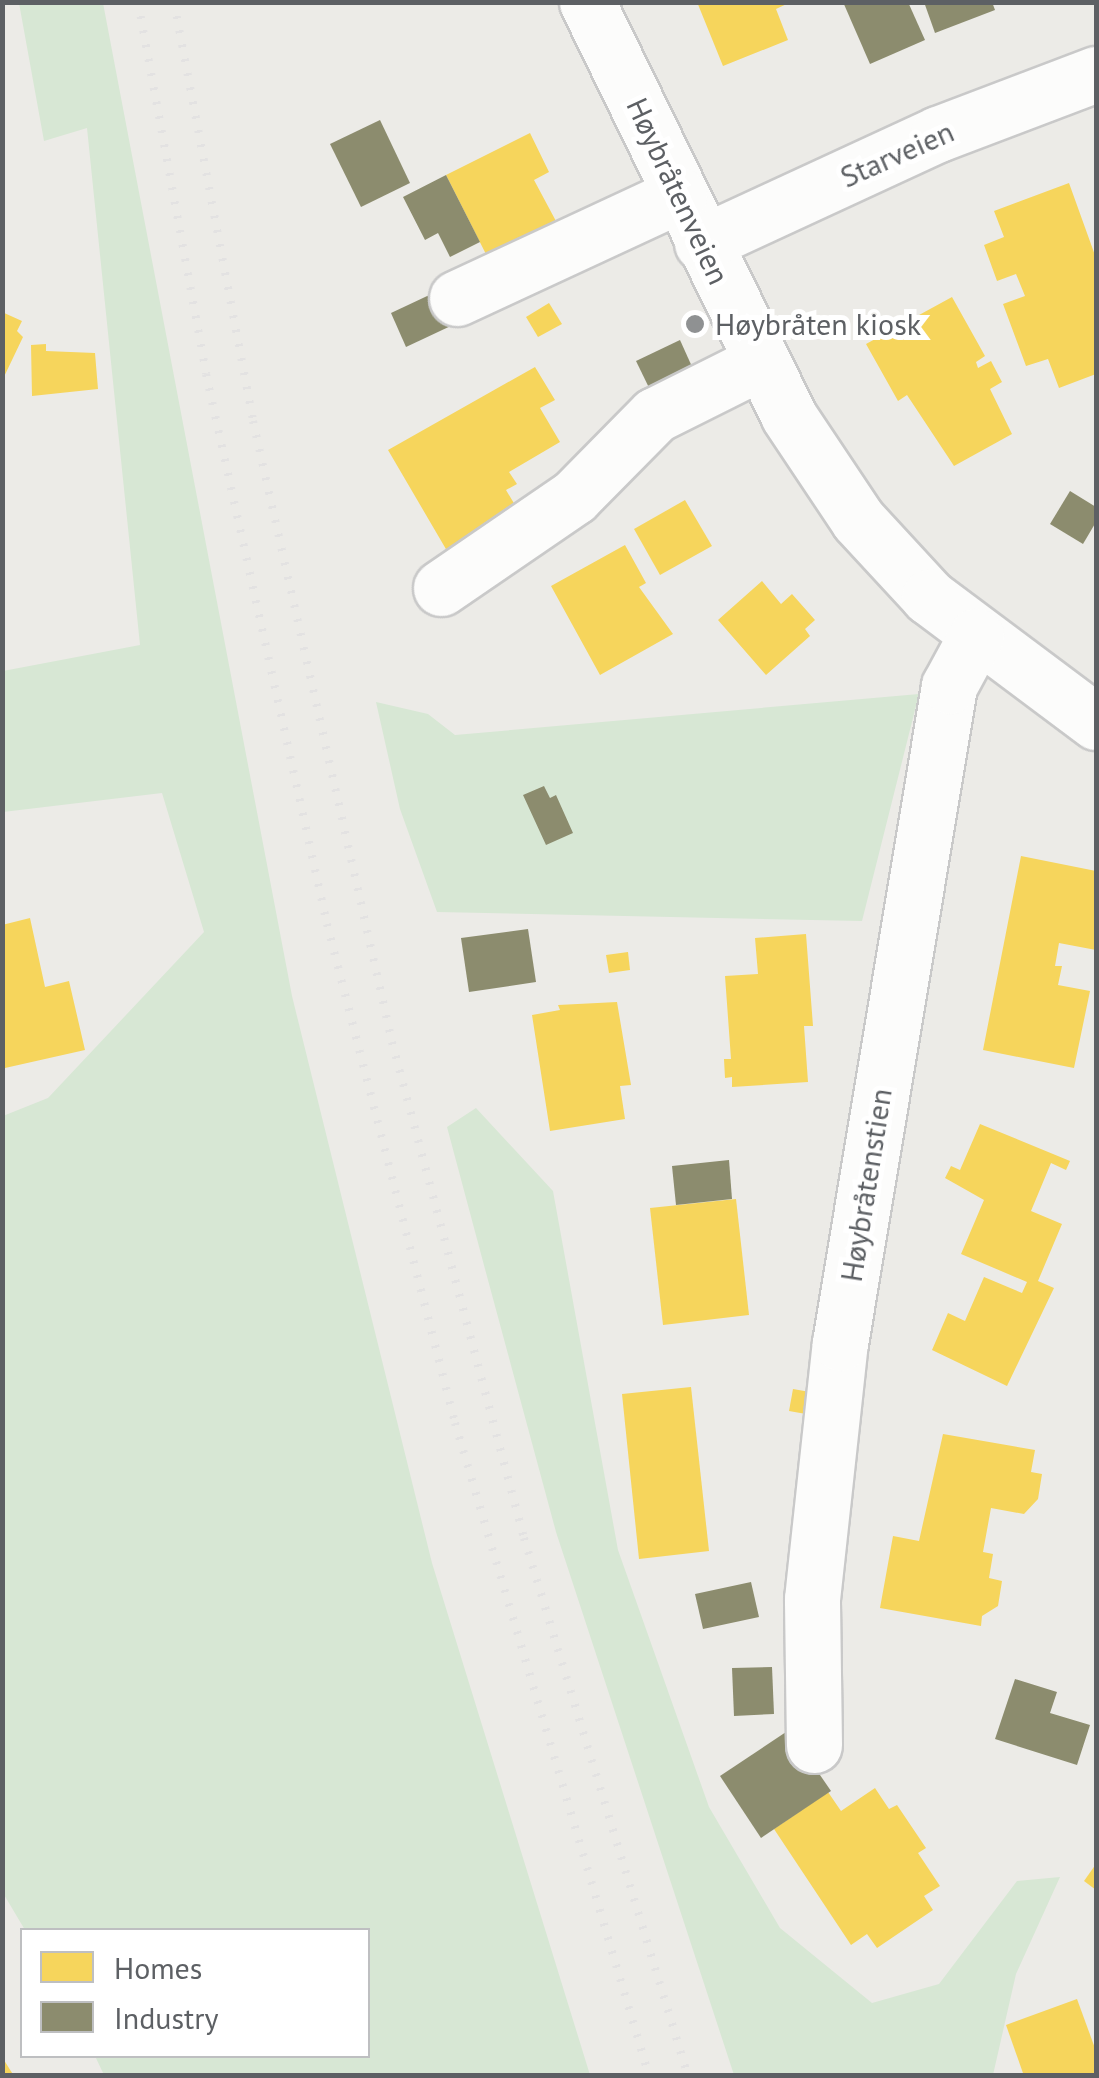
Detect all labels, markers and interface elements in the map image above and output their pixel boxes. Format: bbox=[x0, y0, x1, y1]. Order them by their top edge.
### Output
street label: Høybråtenveien bbox=[619, 92, 737, 290]
street label: Starveien bbox=[835, 113, 959, 195]
place label: Høybråten kiosk bbox=[715, 306, 921, 342]
marker: Høybråten kiosk bbox=[684, 313, 706, 335]
street label: Høybråtenstien bbox=[833, 1086, 899, 1284]
legend bbox=[20, 1928, 370, 2058]
text: Homes bbox=[114, 1948, 202, 1987]
text: Industry bbox=[114, 1998, 218, 2037]

